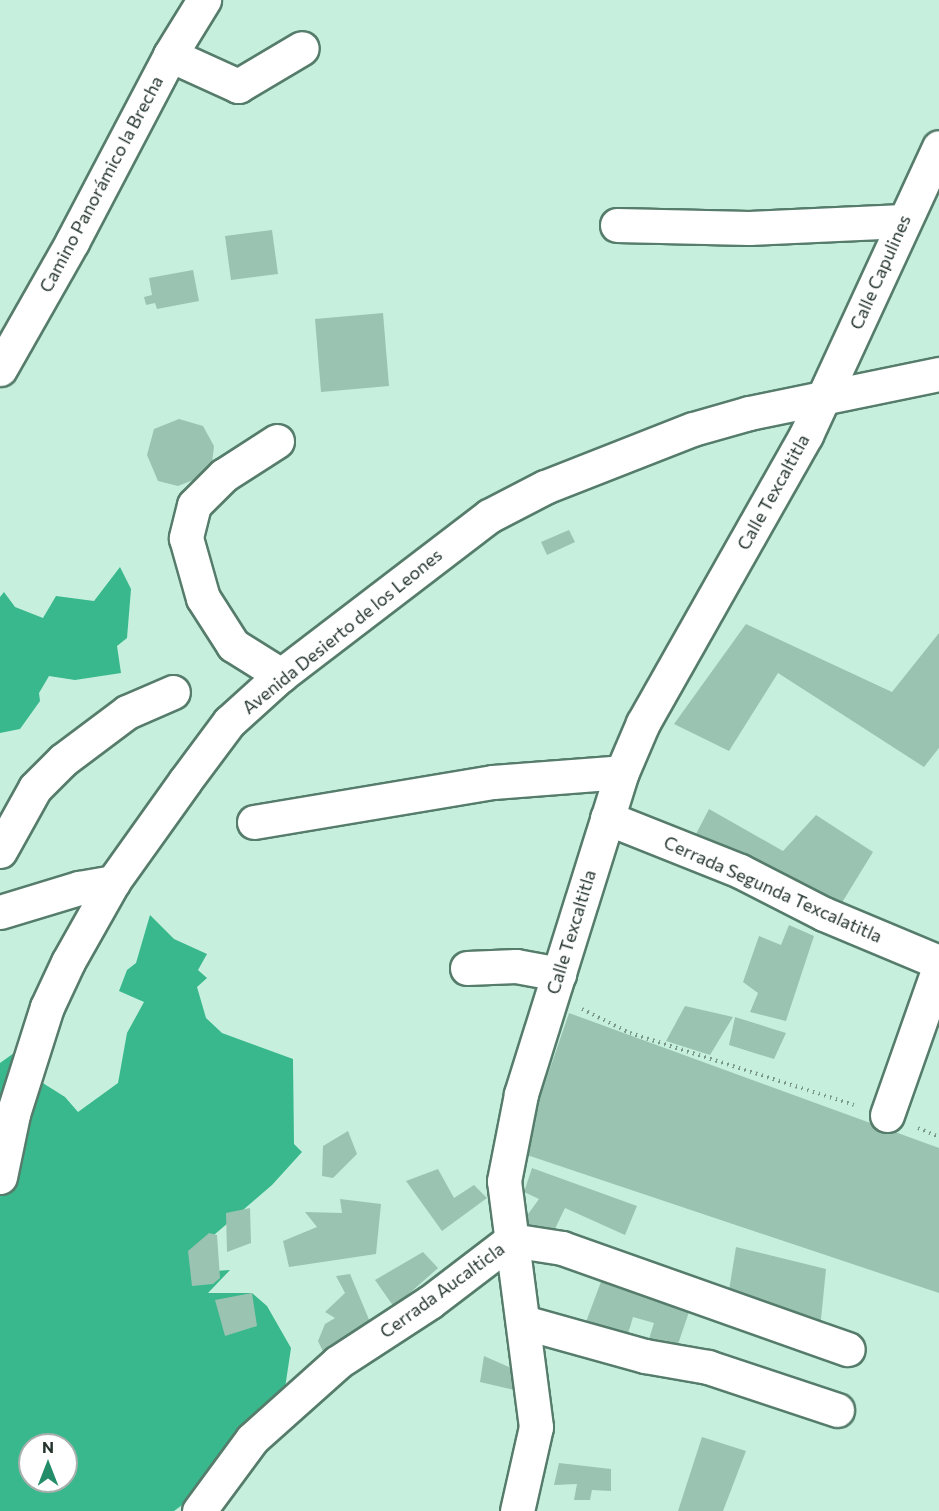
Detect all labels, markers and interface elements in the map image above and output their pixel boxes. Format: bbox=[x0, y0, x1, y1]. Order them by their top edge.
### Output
street label: Camino Panorámico la Brecha bbox=[35, 72, 167, 296]
street label: Calle Capulines bbox=[845, 211, 915, 333]
street label: Calle Texcaltitla bbox=[732, 430, 814, 554]
street label: Avenida Desierto de los Leones bbox=[238, 544, 446, 718]
street label: Cerrada Segunda Texcalatitla bbox=[661, 831, 885, 947]
street label: Calle Texcaltitla bbox=[542, 867, 600, 997]
street label: Cerrada Aucalticla bbox=[375, 1238, 509, 1342]
north arrow bbox=[18, 1433, 78, 1493]
text: N bbox=[42, 1437, 54, 1456]

